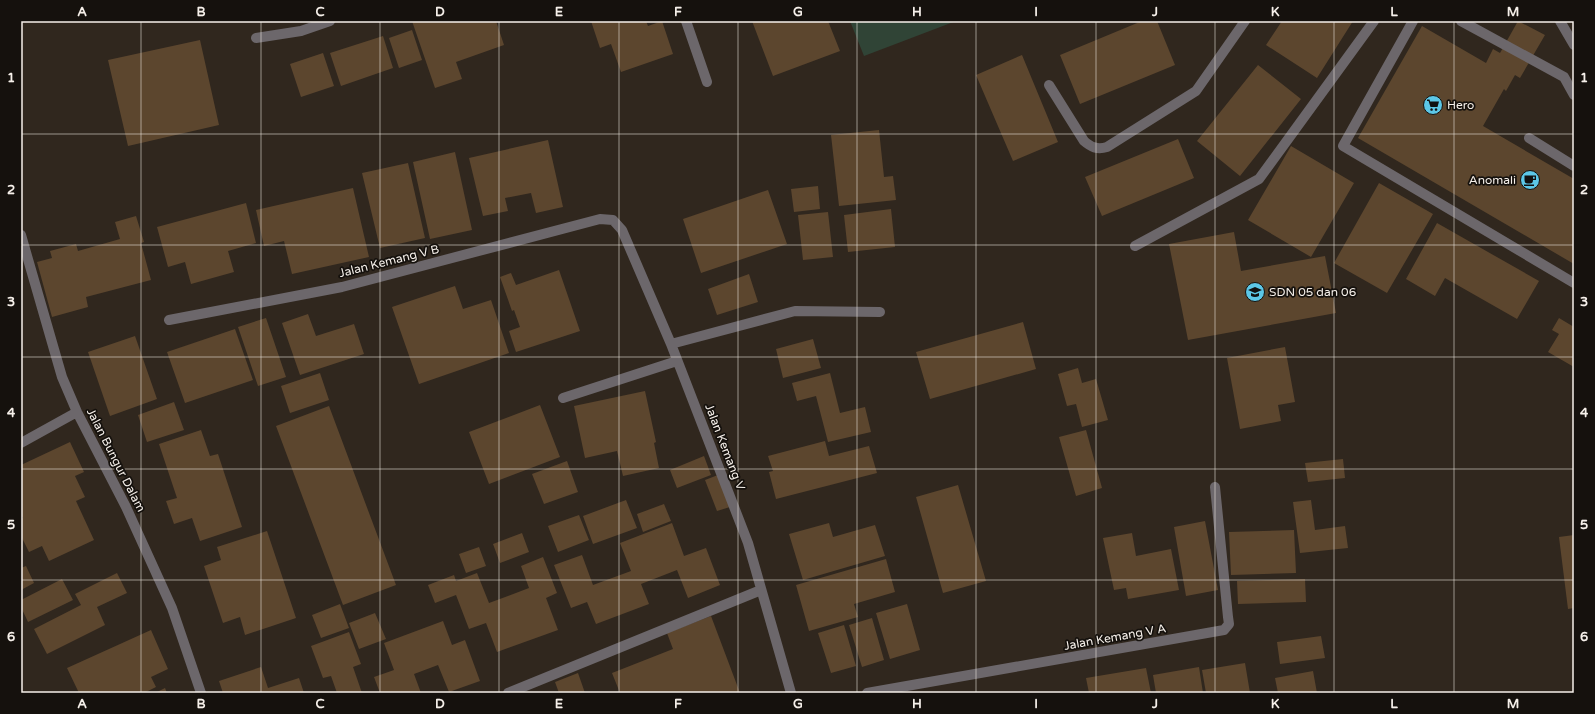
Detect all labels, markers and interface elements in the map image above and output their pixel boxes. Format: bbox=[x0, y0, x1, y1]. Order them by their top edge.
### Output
text: A bbox=[77, 4, 87, 20]
text: B bbox=[196, 4, 206, 20]
text: C bbox=[315, 4, 325, 20]
text: D bbox=[435, 4, 445, 20]
text: E bbox=[555, 4, 563, 20]
text: F bbox=[674, 4, 682, 20]
text: G bbox=[793, 4, 803, 20]
text: H bbox=[912, 4, 922, 20]
text: I bbox=[1034, 4, 1038, 20]
text: J bbox=[1151, 4, 1158, 20]
text: K bbox=[1271, 4, 1280, 20]
text: L bbox=[1390, 4, 1398, 20]
text: M bbox=[1507, 4, 1519, 20]
text: 1 bbox=[7, 70, 15, 86]
text: 1 bbox=[1580, 70, 1588, 86]
supermarket icon: Hero bbox=[1422, 94, 1444, 116]
place label: Hero bbox=[1447, 98, 1474, 112]
cafe icon: Anomali bbox=[1519, 169, 1541, 191]
place label: Anomali bbox=[1469, 173, 1516, 187]
text: 2 bbox=[7, 182, 15, 198]
text: 2 bbox=[1580, 182, 1588, 198]
street label: Jalan Kemang V B bbox=[337, 242, 441, 280]
school or university icon: SDN 05 dan 06 bbox=[1244, 281, 1266, 303]
place label: SDN 05 dan 06 bbox=[1269, 285, 1356, 299]
text: 3 bbox=[7, 294, 15, 310]
text: 3 bbox=[1580, 294, 1588, 310]
street label: Jalan Kemang V bbox=[702, 402, 748, 493]
text: 4 bbox=[7, 405, 16, 421]
text: 4 bbox=[1580, 405, 1589, 421]
street label: Jalan Bungur Dalam bbox=[84, 406, 148, 514]
text: 5 bbox=[7, 517, 15, 533]
text: 5 bbox=[1580, 517, 1588, 533]
street label: Jalan Kemang V A bbox=[1063, 621, 1167, 653]
text: 6 bbox=[7, 629, 15, 645]
text: 6 bbox=[1580, 629, 1588, 645]
text: A bbox=[77, 696, 87, 712]
text: B bbox=[196, 696, 206, 712]
text: C bbox=[315, 696, 325, 712]
text: D bbox=[435, 696, 445, 712]
text: E bbox=[555, 696, 563, 712]
text: F bbox=[674, 696, 682, 712]
text: G bbox=[793, 696, 803, 712]
text: H bbox=[912, 696, 922, 712]
text: I bbox=[1034, 696, 1038, 712]
text: J bbox=[1151, 696, 1158, 712]
text: K bbox=[1271, 696, 1280, 712]
text: L bbox=[1390, 696, 1398, 712]
text: M bbox=[1507, 696, 1519, 712]

